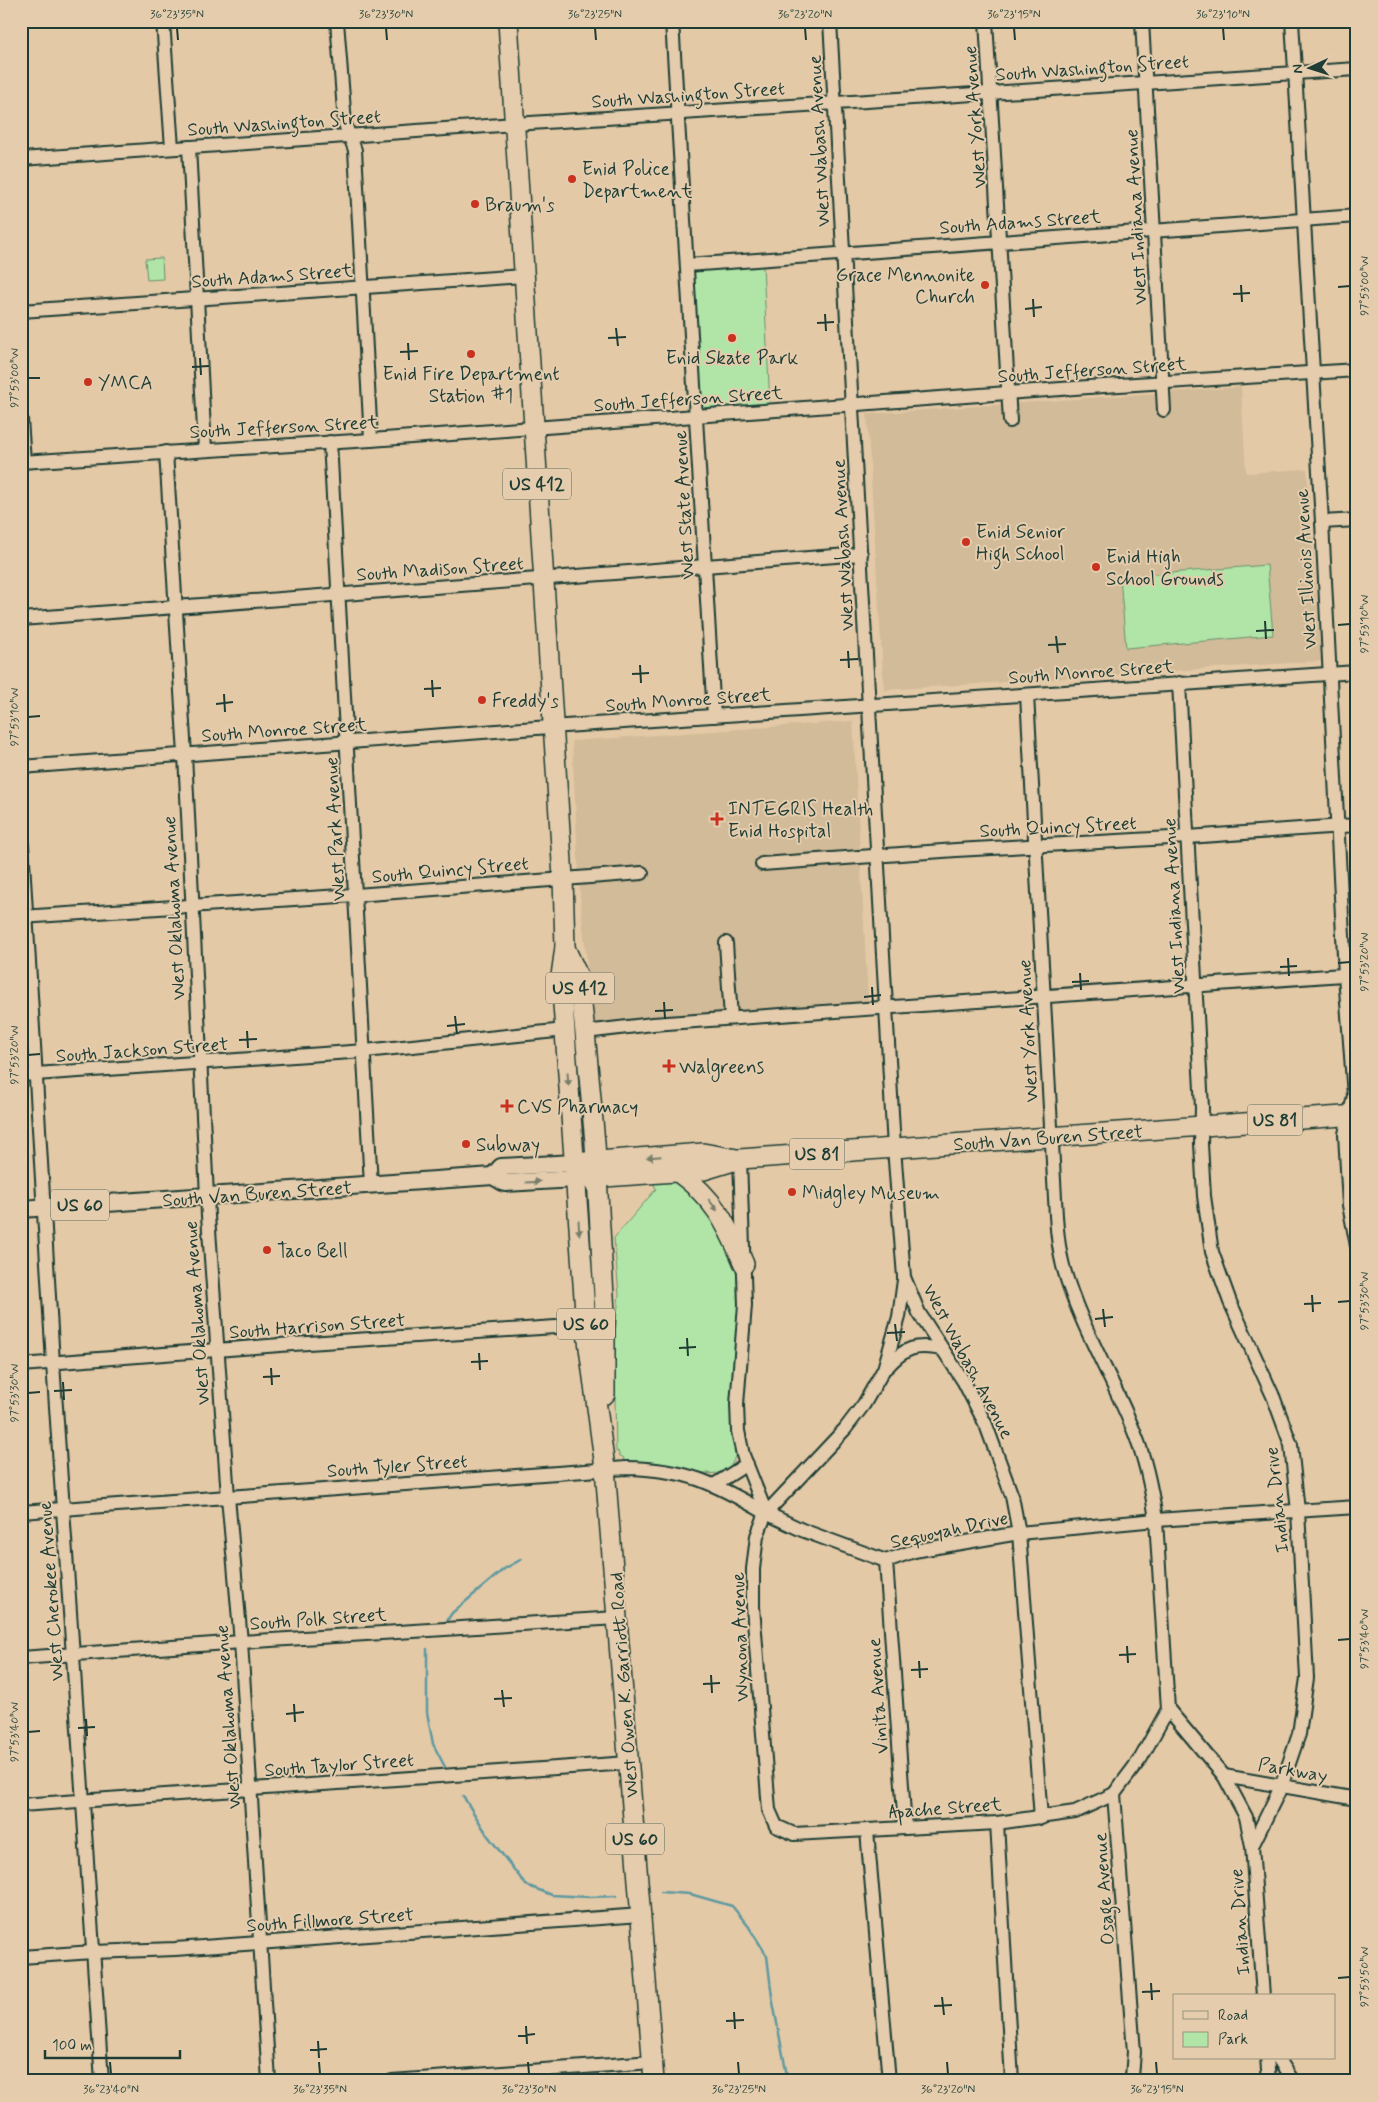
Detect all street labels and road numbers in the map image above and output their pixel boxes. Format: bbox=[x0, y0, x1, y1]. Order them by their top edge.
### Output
street label: West York Avenue bbox=[958, 45, 993, 189]
street label: South Washington Street bbox=[994, 49, 1190, 91]
street label: West Wabash Avenue bbox=[803, 54, 836, 228]
street label: South Washington Street bbox=[590, 76, 786, 118]
street label: South Washington Street bbox=[186, 104, 382, 146]
street label: West Indiana Avenue bbox=[1119, 128, 1154, 305]
street label: South Adams Street bbox=[938, 204, 1102, 241]
street label: South Adams Street bbox=[190, 258, 354, 295]
street label: South Jefferson Street bbox=[997, 351, 1187, 390]
street label: South Jefferson Street bbox=[593, 380, 783, 419]
street label: South Jefferson Street bbox=[189, 410, 379, 445]
street label: West State Avenue bbox=[668, 430, 701, 580]
street label: West Wabash Avenue bbox=[827, 458, 860, 632]
road number: US 412 bbox=[503, 468, 571, 499]
street label: West Illinois Avenue bbox=[1290, 488, 1323, 650]
street label: South Madison Street bbox=[356, 551, 525, 588]
street label: South Monroe Street bbox=[1007, 654, 1175, 691]
street label: South Monroe Street bbox=[604, 682, 772, 719]
street label: South Monroe Street bbox=[200, 712, 368, 749]
street label: West Park Avenue bbox=[319, 756, 352, 902]
street label: South Quincy Street bbox=[979, 811, 1137, 845]
street label: West Oklahoma Avenue bbox=[157, 815, 192, 1001]
street label: West Indiana Avenue bbox=[1157, 817, 1192, 994]
street label: South Quincy Street bbox=[371, 851, 530, 891]
street label: West York Avenue bbox=[1012, 959, 1045, 1103]
road number: US 412 bbox=[546, 972, 614, 1004]
street label: South Jackson Street bbox=[55, 1032, 229, 1069]
road number: US 81 bbox=[1248, 1104, 1302, 1136]
street label: South Van Buren Street bbox=[952, 1119, 1144, 1158]
road number: US 81 bbox=[790, 1138, 844, 1170]
street label: South Van Buren Street bbox=[161, 1175, 353, 1214]
road number: US 60 bbox=[51, 1190, 109, 1220]
street label: West Oklahoma Avenue bbox=[179, 1220, 216, 1406]
street label: West Wabash Avenue bbox=[916, 1280, 1019, 1444]
street label: South Harrison Street bbox=[228, 1308, 406, 1345]
road number: US 60 bbox=[557, 1308, 615, 1340]
street label: Indian Drive bbox=[1259, 1445, 1295, 1554]
street label: South Tyler Street bbox=[326, 1449, 468, 1484]
street label: West Cherokee Avenue bbox=[33, 1500, 70, 1682]
street label: Sequoyah Drive bbox=[888, 1506, 1011, 1555]
street label: West Owen K. Garriott Road bbox=[604, 1571, 645, 1798]
street label: Wynona Avenue bbox=[726, 1572, 755, 1702]
street label: South Polk Street bbox=[249, 1602, 387, 1637]
street label: West Oklahoma Avenue bbox=[210, 1624, 247, 1810]
street label: Vinita Avenue bbox=[862, 1637, 895, 1755]
street label: South Taylor Street bbox=[263, 1748, 415, 1783]
street label: Parkway bbox=[1256, 1752, 1329, 1789]
street label: Apache Street bbox=[888, 1792, 1003, 1827]
road number: US 60 bbox=[606, 1824, 664, 1855]
street label: Osage Avenue bbox=[1088, 1831, 1124, 1946]
street label: Indian Drive bbox=[1224, 1868, 1257, 1976]
street label: South Fillmore Street bbox=[245, 1902, 415, 1939]

